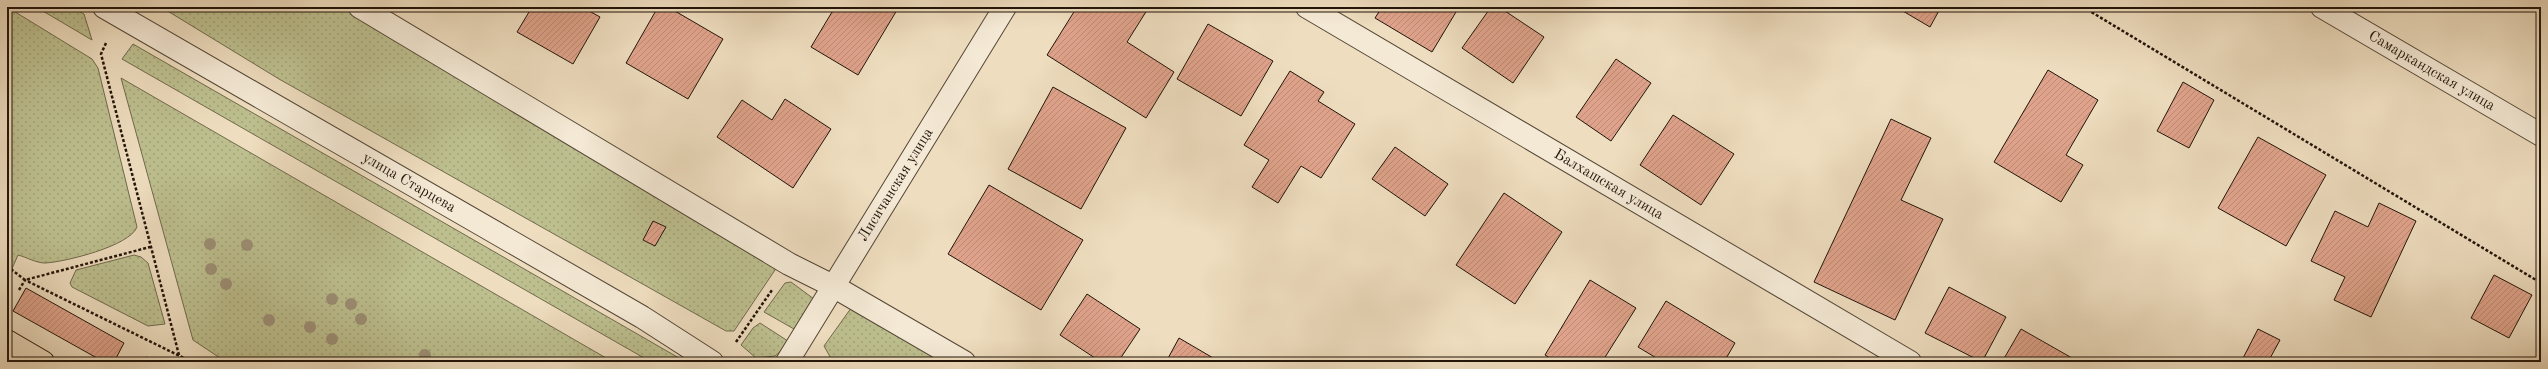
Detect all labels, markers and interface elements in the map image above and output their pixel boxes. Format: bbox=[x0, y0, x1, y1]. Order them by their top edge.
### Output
street label: Самаркандская улица bbox=[2366, 28, 2498, 114]
street label: Лисичанская улица bbox=[856, 125, 936, 244]
street label: Балхашская улица bbox=[1551, 147, 1666, 223]
street label: улица Старцева bbox=[360, 150, 459, 216]

